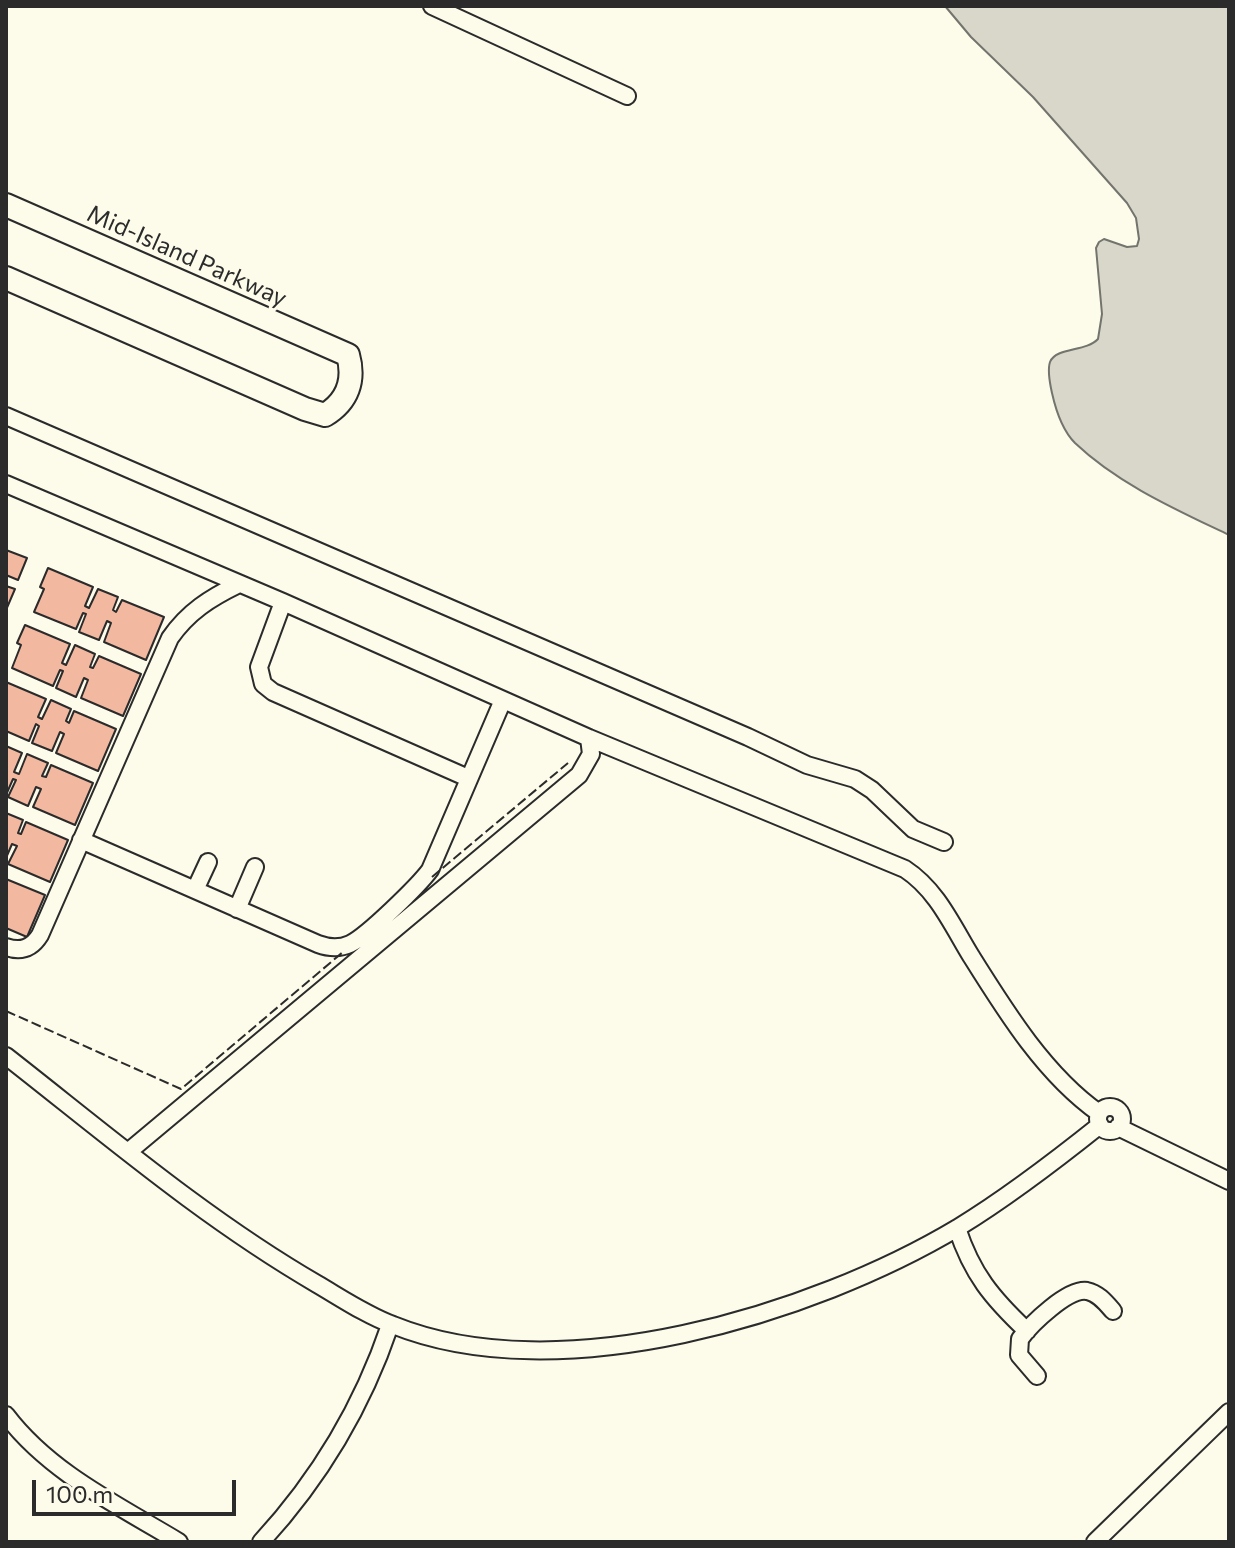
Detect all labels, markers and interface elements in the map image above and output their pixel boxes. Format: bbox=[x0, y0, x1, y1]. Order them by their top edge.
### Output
street label: Mid-Island Parkway bbox=[83, 199, 291, 313]
scale bar bbox=[36, 1464, 240, 1514]
text: 100 m bbox=[46, 1479, 113, 1508]

